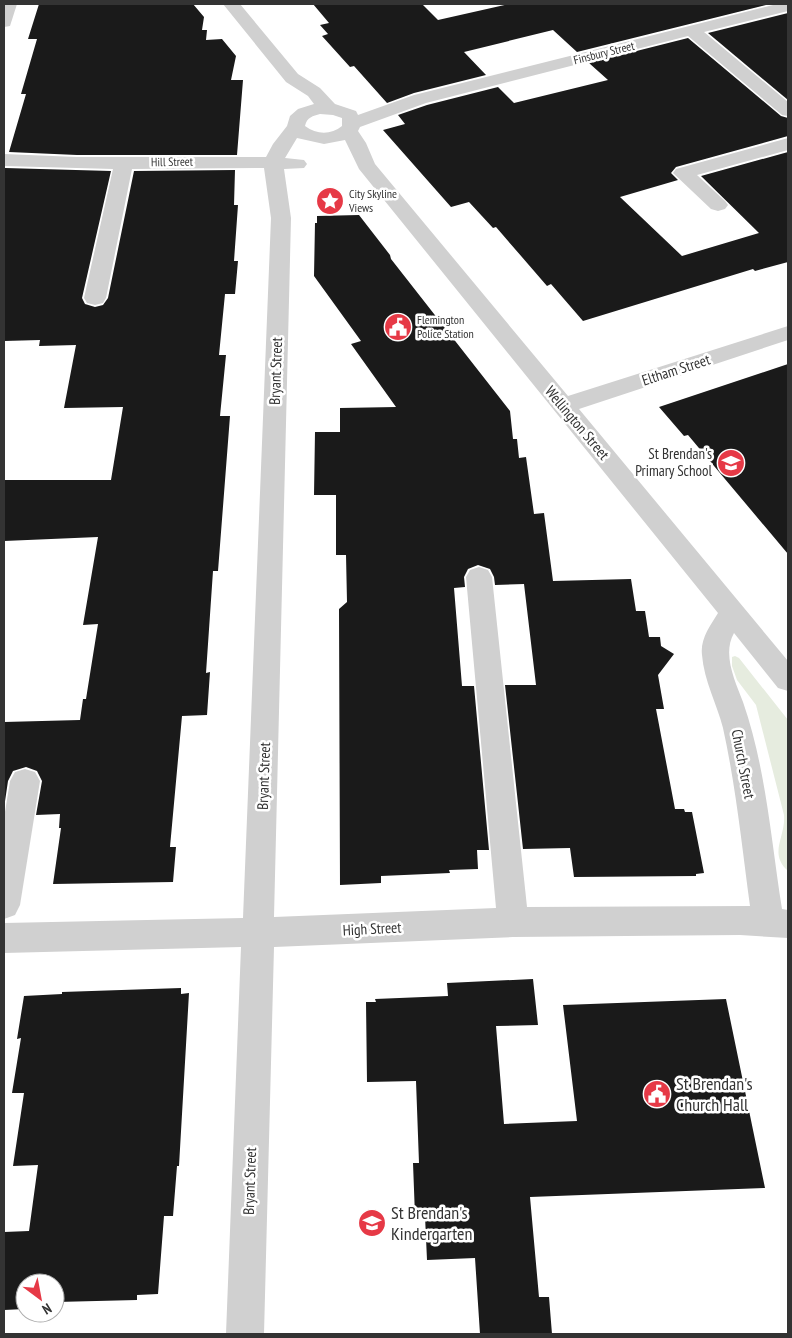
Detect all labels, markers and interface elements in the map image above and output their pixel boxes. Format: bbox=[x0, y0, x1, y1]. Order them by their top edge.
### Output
street label: Finsbury Street bbox=[572, 38, 637, 67]
street label: Hill Street bbox=[151, 154, 194, 169]
place icon: City Skyline Views bbox=[315, 186, 345, 216]
place label: City Skyline Views bbox=[348, 186, 397, 215]
public building icon: Flemington Police Station bbox=[383, 312, 413, 342]
place label: Flemington Police Station bbox=[417, 312, 474, 341]
street label: Bryant Street bbox=[265, 337, 286, 405]
street label: Eltham Street bbox=[639, 350, 712, 389]
street label: Wellington Street bbox=[541, 382, 614, 463]
place label: St Brendan's Primary School bbox=[635, 444, 712, 480]
school or university icon: St Brendan's Primary School bbox=[716, 448, 746, 478]
street label: Church Street bbox=[727, 728, 760, 800]
street label: Bryant Street bbox=[253, 742, 274, 810]
street label: High Street bbox=[342, 917, 402, 940]
place label: St Brendan's Church Hall bbox=[676, 1072, 753, 1116]
public building icon: St Brendan's Church Hall bbox=[642, 1079, 672, 1109]
street label: Bryant Street bbox=[239, 1147, 260, 1215]
place label: St Brendan's Kindergarten bbox=[391, 1201, 472, 1245]
school or university icon: St Brendan's Kindergarten bbox=[357, 1208, 387, 1238]
north arrow bbox=[15, 1273, 65, 1323]
text: N bbox=[39, 1299, 55, 1319]

